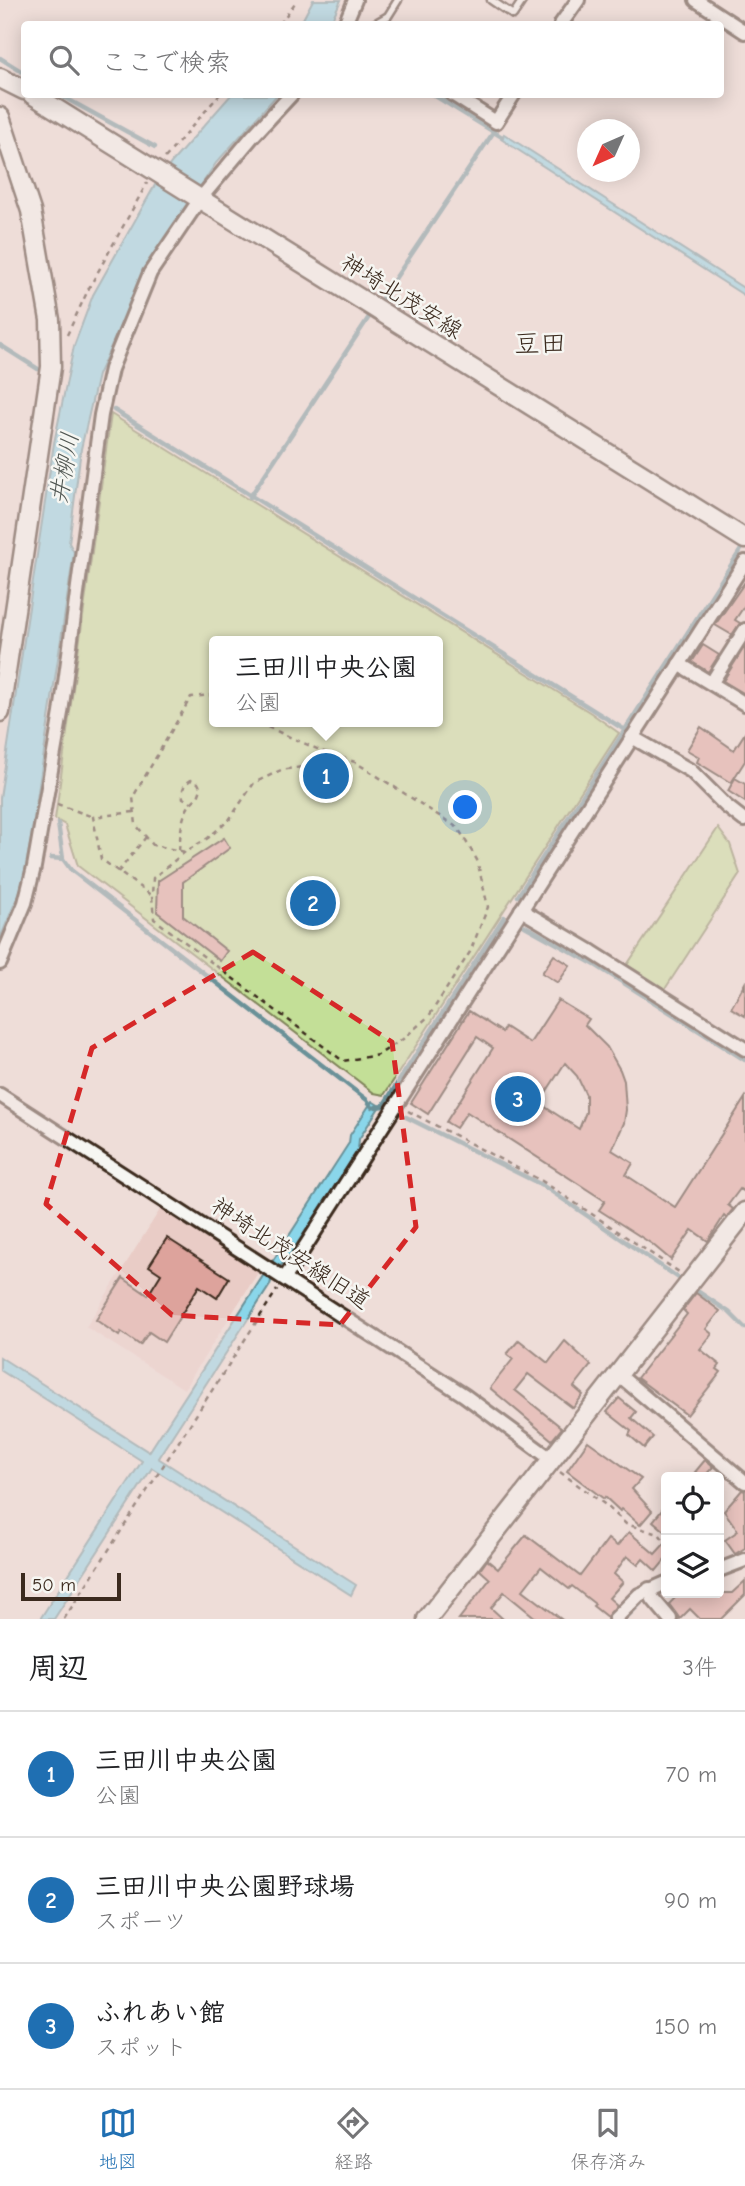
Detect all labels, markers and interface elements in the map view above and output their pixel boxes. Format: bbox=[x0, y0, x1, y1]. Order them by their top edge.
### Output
search box bbox=[21, 21, 724, 98]
icon: search bbox=[45, 41, 83, 79]
text: ここで検索 bbox=[101, 48, 231, 78]
north arrow bbox=[577, 119, 640, 182]
street label: 神埼北茂安線 bbox=[336, 248, 467, 344]
district label: 豆田 bbox=[514, 329, 566, 359]
water label: 井柳川 bbox=[44, 430, 84, 506]
popup bbox=[209, 636, 443, 727]
text: 三田川中央公園 bbox=[235, 653, 417, 683]
text: 公園 bbox=[235, 689, 281, 716]
pin: 1 bbox=[303, 750, 349, 802]
your location bbox=[448, 790, 482, 824]
pin: 2 bbox=[290, 877, 336, 929]
pin: 3 bbox=[495, 1073, 541, 1125]
street label: 神埼北茂安線旧道 bbox=[206, 1192, 375, 1315]
map controls bbox=[661, 1472, 724, 1598]
button: locate bbox=[661, 1472, 724, 1535]
button: layers bbox=[661, 1535, 724, 1598]
scale bar bbox=[21, 1570, 121, 1602]
text: 50 m bbox=[32, 1574, 76, 1596]
text: 周辺 bbox=[28, 1651, 88, 1686]
text: 3件 bbox=[682, 1654, 717, 1681]
text: 三田川中央公園 bbox=[95, 1746, 277, 1776]
text: 1 bbox=[46, 1761, 56, 1788]
text: 70 m bbox=[665, 1761, 717, 1788]
text: 公園 bbox=[95, 1782, 141, 1809]
text: 三田川中央公園野球場 bbox=[95, 1872, 355, 1902]
text: 2 bbox=[45, 1887, 57, 1914]
text: 90 m bbox=[664, 1887, 717, 1914]
text: スポーツ bbox=[95, 1908, 187, 1935]
text: ふれあい館 bbox=[95, 1998, 225, 2028]
text: 3 bbox=[45, 2013, 57, 2040]
text: 150 m bbox=[655, 2013, 717, 2040]
text: スポット bbox=[95, 2034, 187, 2061]
tab: 地図 bbox=[99, 2104, 137, 2173]
tab: 経路 bbox=[334, 2104, 372, 2173]
tab: 保存済み bbox=[570, 2104, 646, 2173]

